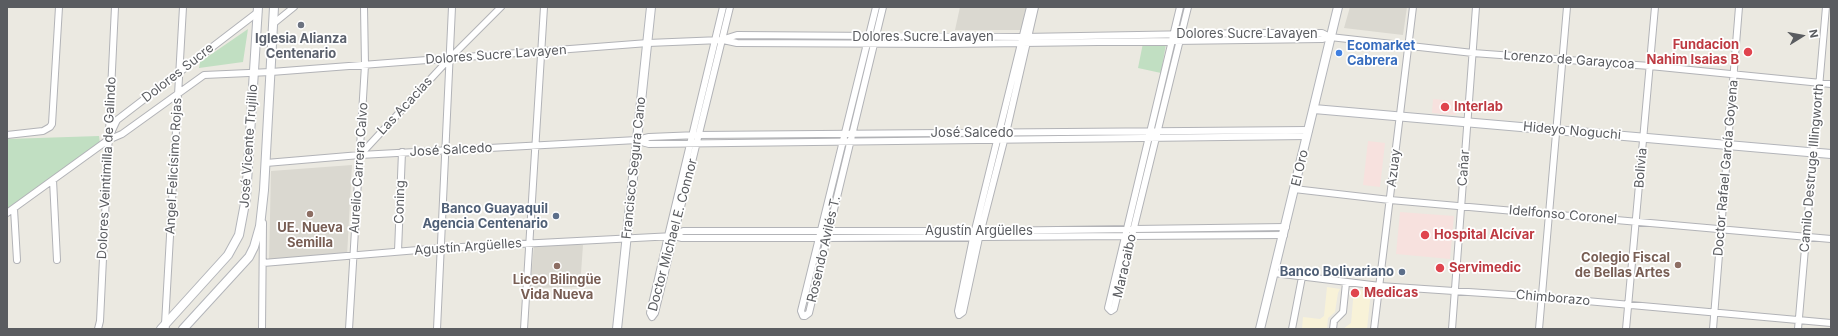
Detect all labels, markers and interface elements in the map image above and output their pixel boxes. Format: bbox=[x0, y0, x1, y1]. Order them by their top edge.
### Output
north arrow bbox=[1782, 16, 1822, 56]
marker: Iglesia Alianza Centenario bbox=[296, 20, 306, 30]
street label: Dolores Sucre Lavayen bbox=[1176, 26, 1318, 42]
text: N bbox=[1806, 28, 1821, 39]
street label: Dolores Sucre Lavayen bbox=[852, 29, 994, 45]
place label: Iglesia Alianza Centenario bbox=[255, 31, 347, 62]
place label: Fundacion Nahim Isaias B bbox=[1646, 37, 1739, 68]
place label: Ecomarket Cabrera bbox=[1347, 38, 1415, 69]
street label: Dolores Sucre bbox=[139, 40, 217, 106]
street label: Dolores Sucre Lavayen bbox=[425, 42, 567, 68]
marker: Fundacion Nahim Isaias B bbox=[1742, 46, 1754, 58]
marker: Ecomarket Cabrera bbox=[1334, 48, 1344, 58]
street label: Lorenzo de Garaycoa bbox=[1503, 48, 1635, 72]
street label: Las Acacias bbox=[374, 74, 436, 138]
street label: Dolores Veintimilla de Galindo bbox=[94, 76, 120, 260]
street label: Doctor Rafael García Goyena bbox=[1711, 79, 1741, 257]
street label: Camilo Destruge Illingworth bbox=[1797, 83, 1827, 253]
street label: José Vicente Trujillo bbox=[237, 84, 261, 208]
street label: Francisco Segura Cano bbox=[619, 96, 649, 240]
street label: Angel Felicísimo Rojas bbox=[163, 97, 185, 235]
place label: Interlab bbox=[1454, 99, 1503, 115]
marker: Interlab bbox=[1439, 101, 1451, 113]
street label: Aurelio Carrera Calvo bbox=[347, 102, 371, 234]
street label: Hideyo Noguchi bbox=[1522, 119, 1622, 143]
street label: José Salcedo bbox=[931, 125, 1013, 141]
street label: José Salcedo bbox=[409, 140, 493, 160]
street label: Bolivia bbox=[1631, 147, 1651, 189]
street label: El Oro bbox=[1288, 148, 1312, 188]
street label: Azuay bbox=[1384, 148, 1404, 188]
street label: Cañar bbox=[1455, 149, 1473, 187]
street label: Doctor Michael E. Connor bbox=[645, 157, 701, 313]
street label: Coning bbox=[391, 180, 409, 224]
street label: Rosendo Avilés T. bbox=[804, 194, 844, 304]
place label: Banco Guayaquil Agencia Centenario bbox=[422, 201, 548, 232]
street label: Idelfonso Coronel bbox=[1508, 202, 1618, 228]
marker: UE. Nueva Semilla bbox=[305, 209, 315, 219]
marker: Banco Guayaquil Agencia Centenario bbox=[551, 211, 561, 221]
place label: UE. Nueva Semilla bbox=[277, 220, 343, 251]
street label: Agustín Argüelles bbox=[925, 223, 1033, 239]
place label: Hospital Alcívar bbox=[1434, 227, 1535, 243]
marker: Hospital Alcívar bbox=[1419, 229, 1431, 241]
street label: Maracaibo bbox=[1110, 233, 1140, 299]
street label: Agustín Argüelles bbox=[414, 235, 522, 259]
place label: Colegio Fiscal de Bellas Artes bbox=[1575, 250, 1670, 281]
place label: Servimedic bbox=[1449, 260, 1521, 276]
marker: Colegio Fiscal de Bellas Artes bbox=[1673, 260, 1683, 270]
marker: Liceo Bilingüe Vida Nueva bbox=[552, 261, 562, 271]
marker: Servimedic bbox=[1434, 262, 1446, 274]
place label: Banco Bolivariano bbox=[1280, 264, 1394, 280]
marker: Banco Bolivariano bbox=[1397, 267, 1407, 277]
place label: Liceo Bilingüe Vida Nueva bbox=[513, 272, 601, 303]
place label: Medicas bbox=[1364, 285, 1418, 301]
marker: Medicas bbox=[1349, 287, 1361, 299]
street label: Chimborazo bbox=[1515, 287, 1591, 309]

